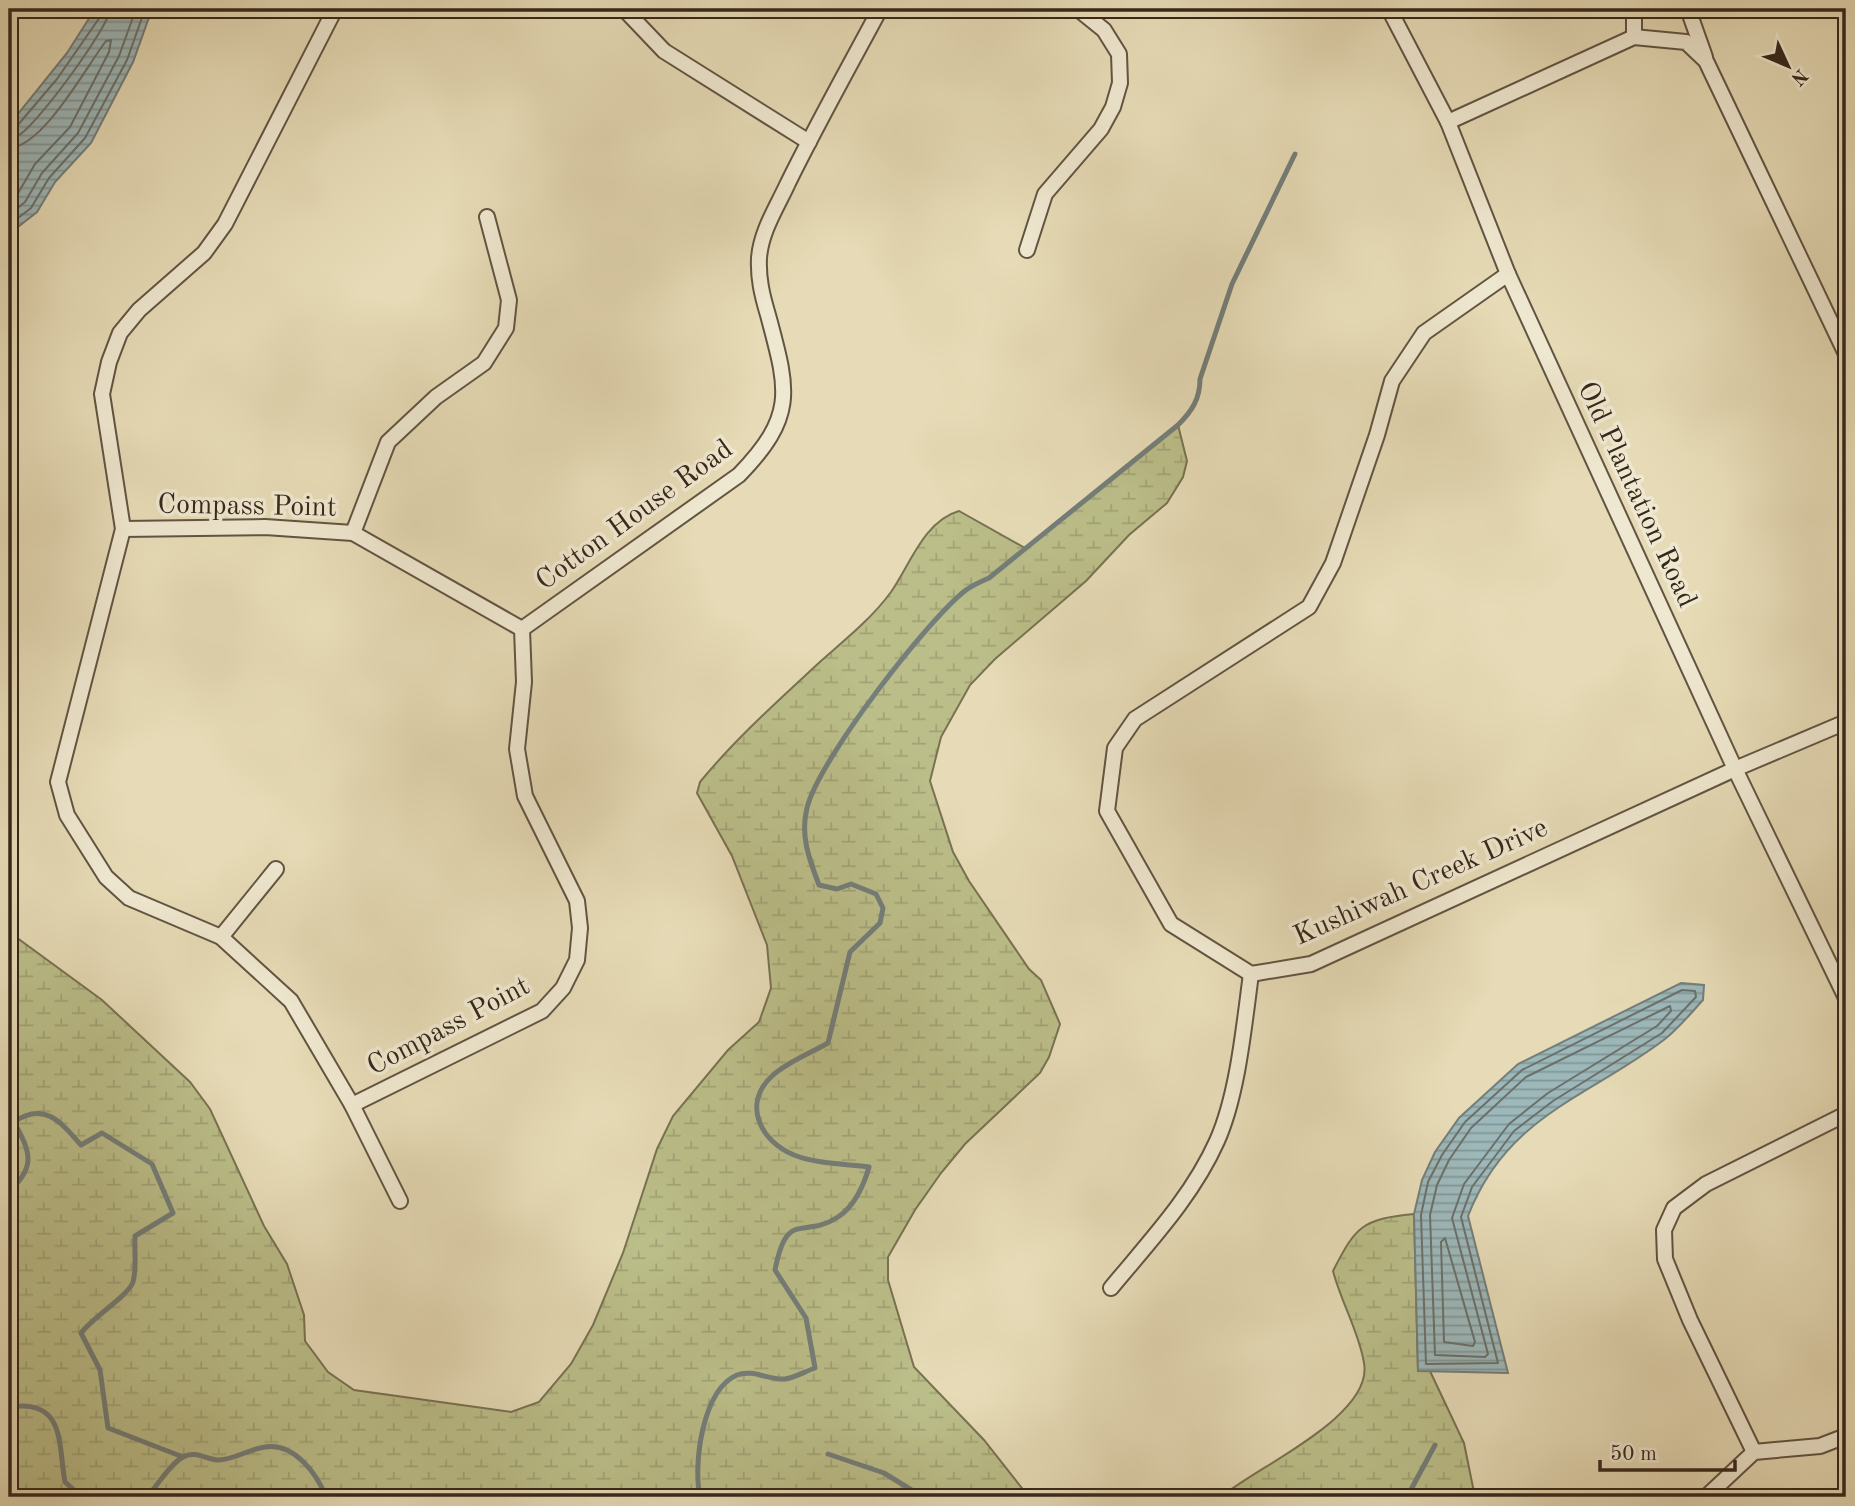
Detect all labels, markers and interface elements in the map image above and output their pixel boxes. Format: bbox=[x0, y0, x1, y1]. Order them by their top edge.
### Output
north arrow bbox=[1754, 32, 1824, 102]
text: N bbox=[1786, 64, 1810, 88]
street label: Old Plantation Road bbox=[1571, 378, 1701, 612]
street label: Cotton House Road bbox=[532, 436, 738, 596]
street label: Compass Point bbox=[157, 491, 337, 523]
street label: Kushiwah Creek Drive bbox=[1290, 814, 1552, 952]
street label: Compass Point bbox=[363, 973, 535, 1081]
scale bar bbox=[1600, 1429, 1734, 1473]
text: 50 m bbox=[1610, 1444, 1657, 1465]

